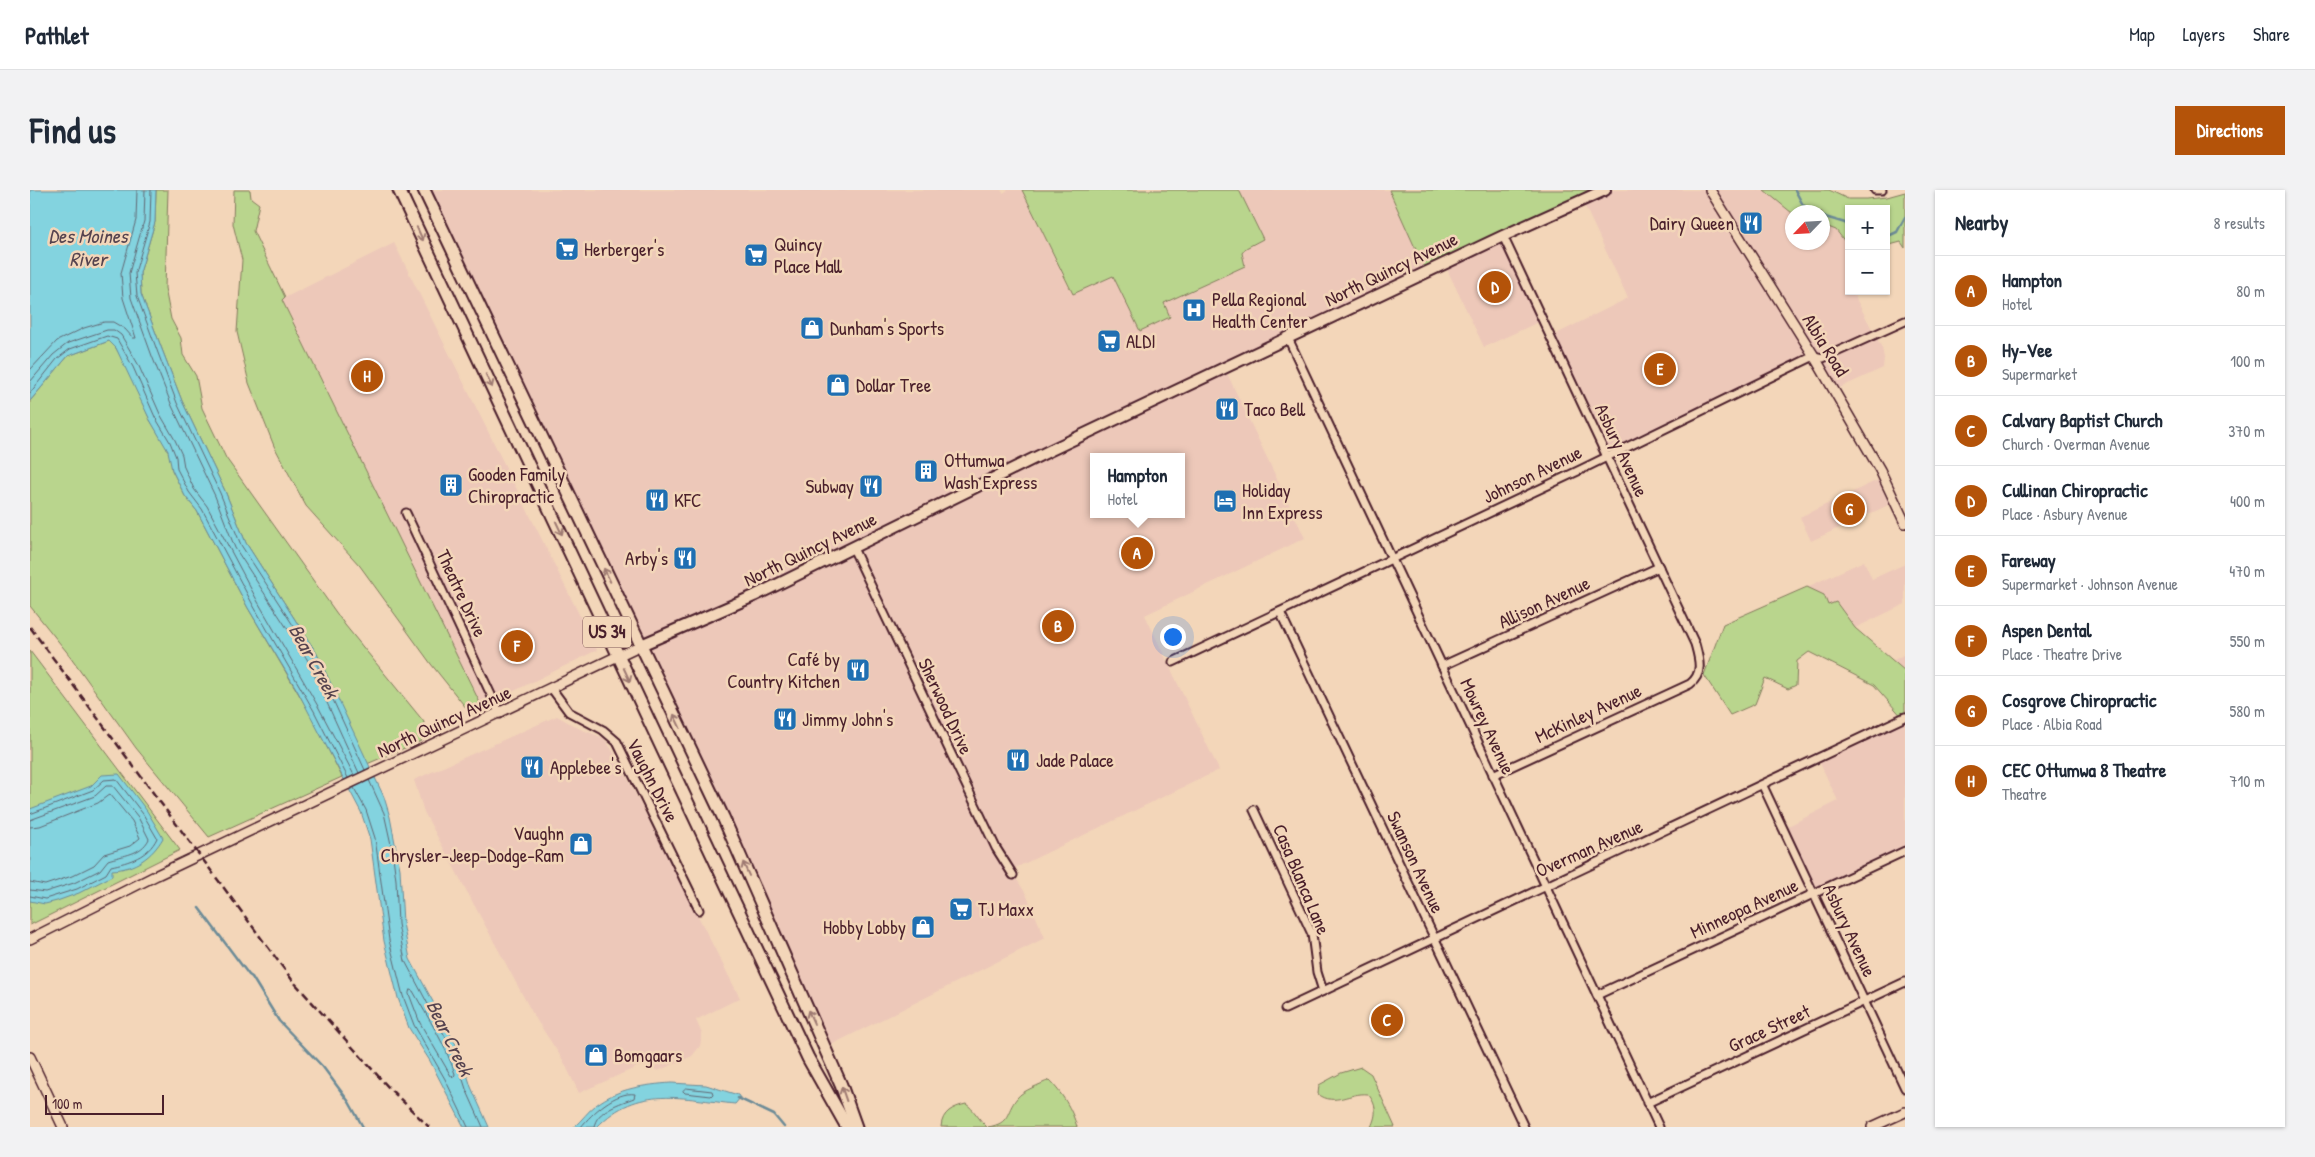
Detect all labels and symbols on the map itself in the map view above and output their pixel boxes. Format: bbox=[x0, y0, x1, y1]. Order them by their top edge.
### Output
north arrow bbox=[1785, 205, 1830, 250]
place label: Dairy Queen bbox=[1650, 210, 1734, 236]
restaurant icon: Dairy Queen bbox=[1738, 210, 1764, 236]
water label: Des Moines River bbox=[49, 222, 130, 272]
street label: North Quincy Avenue bbox=[1320, 225, 1462, 312]
one-way arrow bbox=[415, 226, 425, 241]
place label: Quincy Place Mall bbox=[774, 231, 843, 279]
supermarket icon: Herberger's bbox=[554, 236, 580, 262]
place label: Herberger's bbox=[584, 236, 664, 262]
supermarket icon: Quincy Place Mall bbox=[743, 242, 769, 268]
pin: D bbox=[1479, 268, 1511, 306]
place label: Pella Regional Health Center bbox=[1212, 286, 1309, 334]
hospital icon: Pella Regional Health Center bbox=[1181, 297, 1207, 323]
street label: Albia Road bbox=[1797, 309, 1856, 382]
shop icon: Dunham's Sports bbox=[799, 315, 825, 341]
place label: Dunham's Sports bbox=[830, 315, 944, 341]
supermarket icon: ALDI bbox=[1096, 328, 1122, 354]
place label: ALDI bbox=[1126, 328, 1156, 354]
pin: E bbox=[1644, 350, 1676, 388]
pin: H bbox=[351, 357, 383, 395]
shop icon: Dollar Tree bbox=[825, 372, 851, 398]
place label: Dollar Tree bbox=[856, 372, 932, 398]
one-way arrow bbox=[485, 373, 494, 388]
restaurant icon: Taco Bell bbox=[1214, 396, 1240, 422]
place label: Taco Bell bbox=[1244, 396, 1306, 422]
street label: Asbury Avenue bbox=[1589, 399, 1655, 501]
street label: Johnson Avenue bbox=[1478, 439, 1586, 509]
place label: Ottumwa Wash Express bbox=[944, 447, 1037, 495]
building icon: Ottumwa Wash Express bbox=[913, 458, 939, 484]
place label: Gooden Family Chiropractic bbox=[468, 461, 565, 509]
building icon: Gooden Family Chiropractic bbox=[438, 472, 464, 498]
place label: Subway bbox=[806, 473, 854, 499]
restaurant icon: Subway bbox=[858, 473, 884, 499]
place label: Holiday Inn Express bbox=[1242, 477, 1323, 525]
restaurant icon: KFC bbox=[644, 487, 670, 513]
place label: KFC bbox=[674, 487, 701, 513]
hotel icon: Holiday Inn Express bbox=[1212, 488, 1238, 514]
pin: G bbox=[1833, 490, 1865, 528]
street label: North Quincy Avenue bbox=[739, 505, 881, 592]
one-way arrow bbox=[555, 520, 564, 535]
pin: A bbox=[1121, 534, 1153, 572]
street label: Theatre Drive bbox=[430, 545, 494, 641]
place label: Arby's bbox=[625, 545, 668, 571]
restaurant icon: Arby's bbox=[672, 545, 698, 571]
one-way arrow bbox=[602, 568, 611, 583]
street label: Allison Avenue bbox=[1494, 569, 1594, 634]
pin: B bbox=[1042, 607, 1074, 645]
road number: US 34 bbox=[583, 617, 631, 648]
water label: Bear Creek bbox=[283, 619, 347, 704]
your location bbox=[1160, 624, 1186, 650]
pin: F bbox=[501, 627, 533, 665]
place label: Café by Country Kitchen bbox=[727, 646, 840, 694]
street label: Sherwood Drive bbox=[912, 654, 980, 759]
restaurant icon: Café by Country Kitchen bbox=[845, 657, 871, 683]
one-way arrow bbox=[623, 667, 632, 682]
street label: Mowrey Avenue bbox=[1454, 674, 1522, 779]
street label: McKinley Avenue bbox=[1531, 677, 1646, 749]
street label: North Quincy Avenue bbox=[373, 678, 516, 763]
restaurant icon: Jimmy John's bbox=[772, 706, 798, 732]
place label: Jimmy John's bbox=[802, 706, 893, 732]
one-way arrow bbox=[672, 714, 682, 729]
street label: Vaughn Drive bbox=[621, 734, 685, 827]
restaurant icon: Jade Palace bbox=[1005, 747, 1031, 773]
place label: Jade Palace bbox=[1036, 747, 1114, 773]
restaurant icon: Applebee's bbox=[519, 754, 545, 780]
place label: Applebee's bbox=[550, 754, 622, 780]
street label: Swanson Avenue bbox=[1381, 807, 1451, 918]
street label: Overman Avenue bbox=[1531, 813, 1647, 883]
place label: Vaughn Chrysler-Jeep-Dodge-Ram bbox=[381, 820, 564, 868]
street label: Casa Blanca Lane bbox=[1267, 820, 1337, 939]
shop icon: Vaughn Chrysler-Jeep-Dodge-Ram bbox=[568, 831, 594, 857]
one-way arrow bbox=[740, 862, 750, 877]
street label: Minneopa Avenue bbox=[1686, 872, 1802, 944]
street label: Asbury Avenue bbox=[1817, 879, 1883, 981]
supermarket icon: TJ Maxx bbox=[948, 896, 974, 922]
place label: TJ Maxx bbox=[978, 896, 1034, 922]
place label: Hobby Lobby bbox=[823, 914, 906, 940]
shop icon: Hobby Lobby bbox=[910, 914, 936, 940]
water label: Bear Creek bbox=[421, 995, 481, 1082]
street label: Grace Street bbox=[1724, 998, 1815, 1058]
pin: C bbox=[1371, 1001, 1403, 1039]
one-way arrow bbox=[806, 1010, 816, 1025]
shop icon: Bomgaars bbox=[583, 1042, 609, 1068]
place label: Bomgaars bbox=[614, 1042, 682, 1068]
one-way arrow bbox=[839, 1086, 849, 1102]
scale bar bbox=[45, 1092, 164, 1115]

